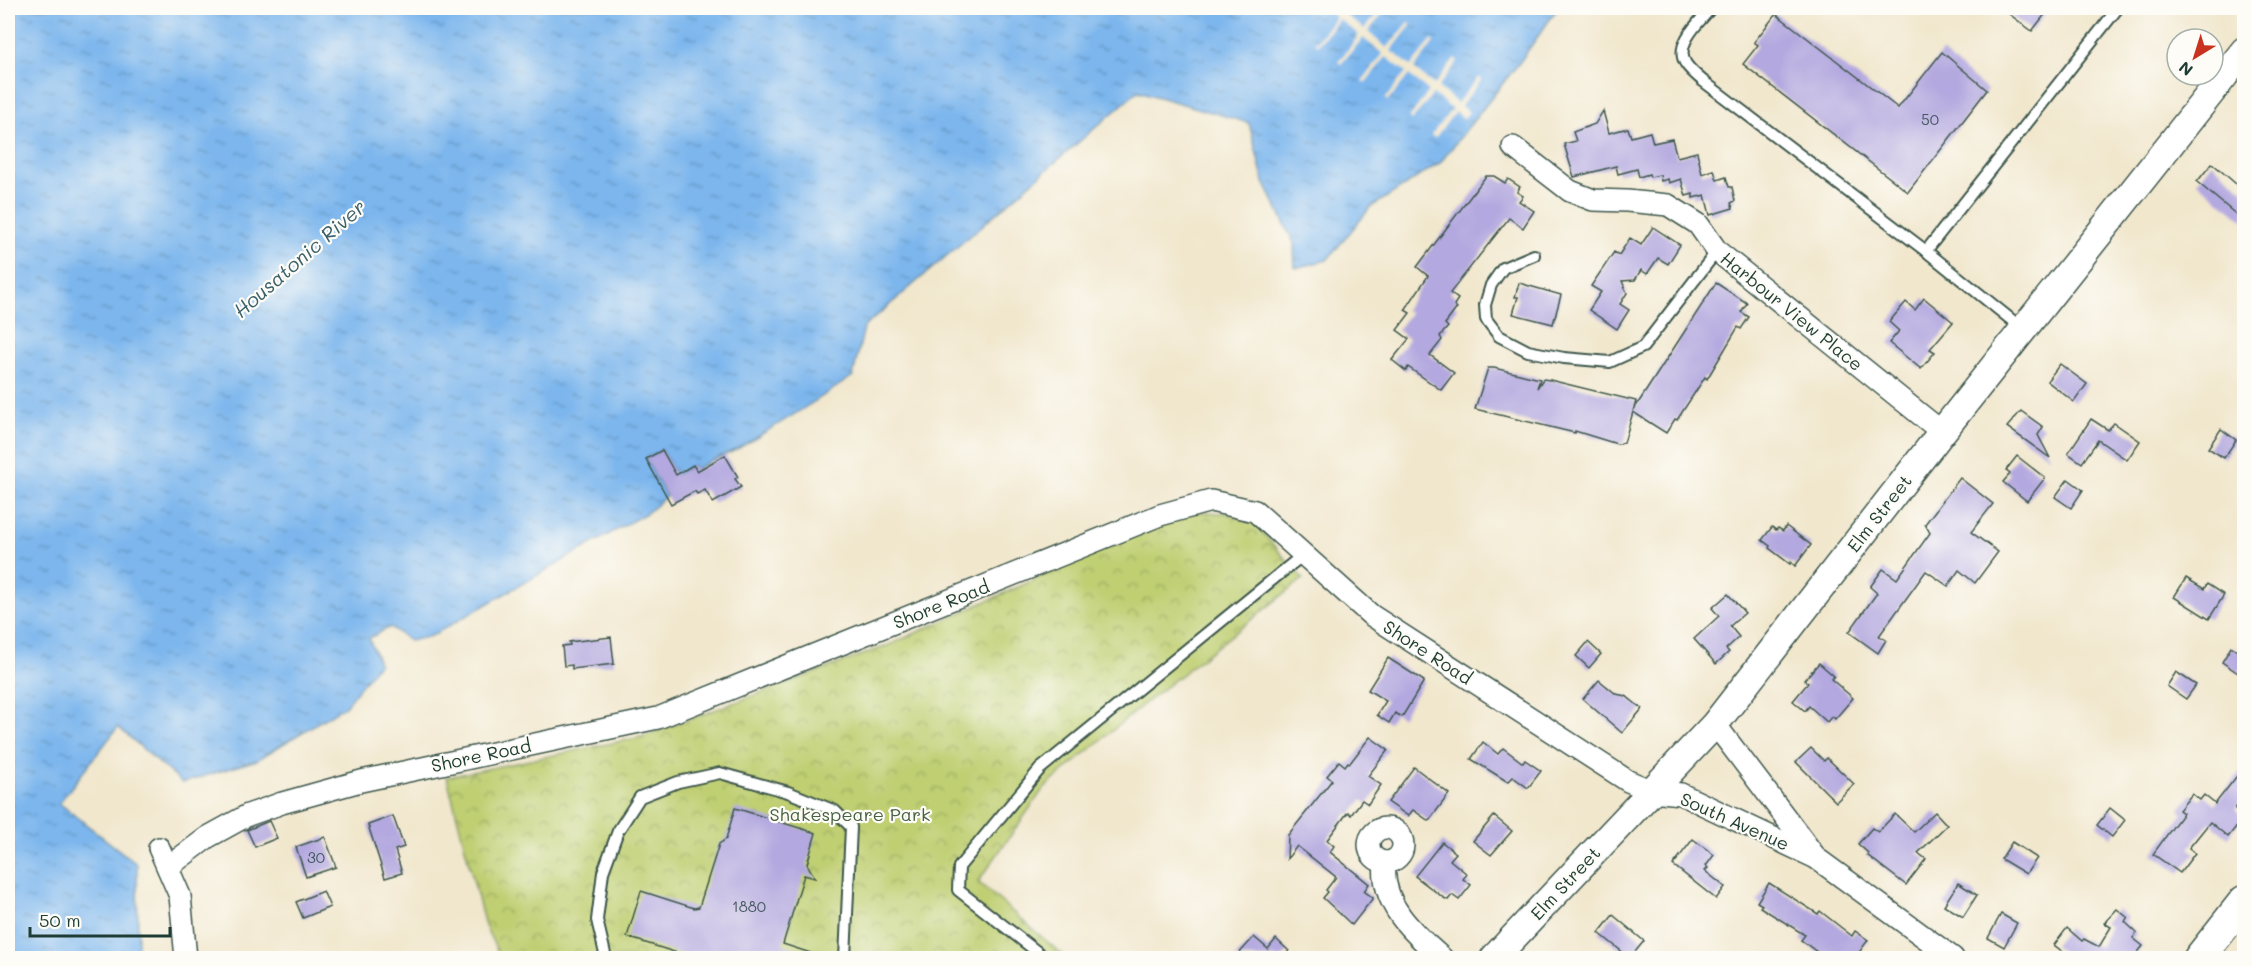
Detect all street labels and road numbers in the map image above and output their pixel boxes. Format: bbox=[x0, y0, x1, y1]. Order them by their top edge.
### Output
street label: Harbour View Place bbox=[1716, 246, 1868, 376]
street label: Elm Street bbox=[1841, 469, 1917, 557]
street label: Shore Road bbox=[889, 574, 993, 634]
street label: Shore Road bbox=[1379, 614, 1477, 690]
street label: Shore Road bbox=[429, 733, 533, 777]
street label: South Avenue bbox=[1677, 786, 1793, 856]
street label: Elm Street bbox=[1525, 841, 1605, 925]

